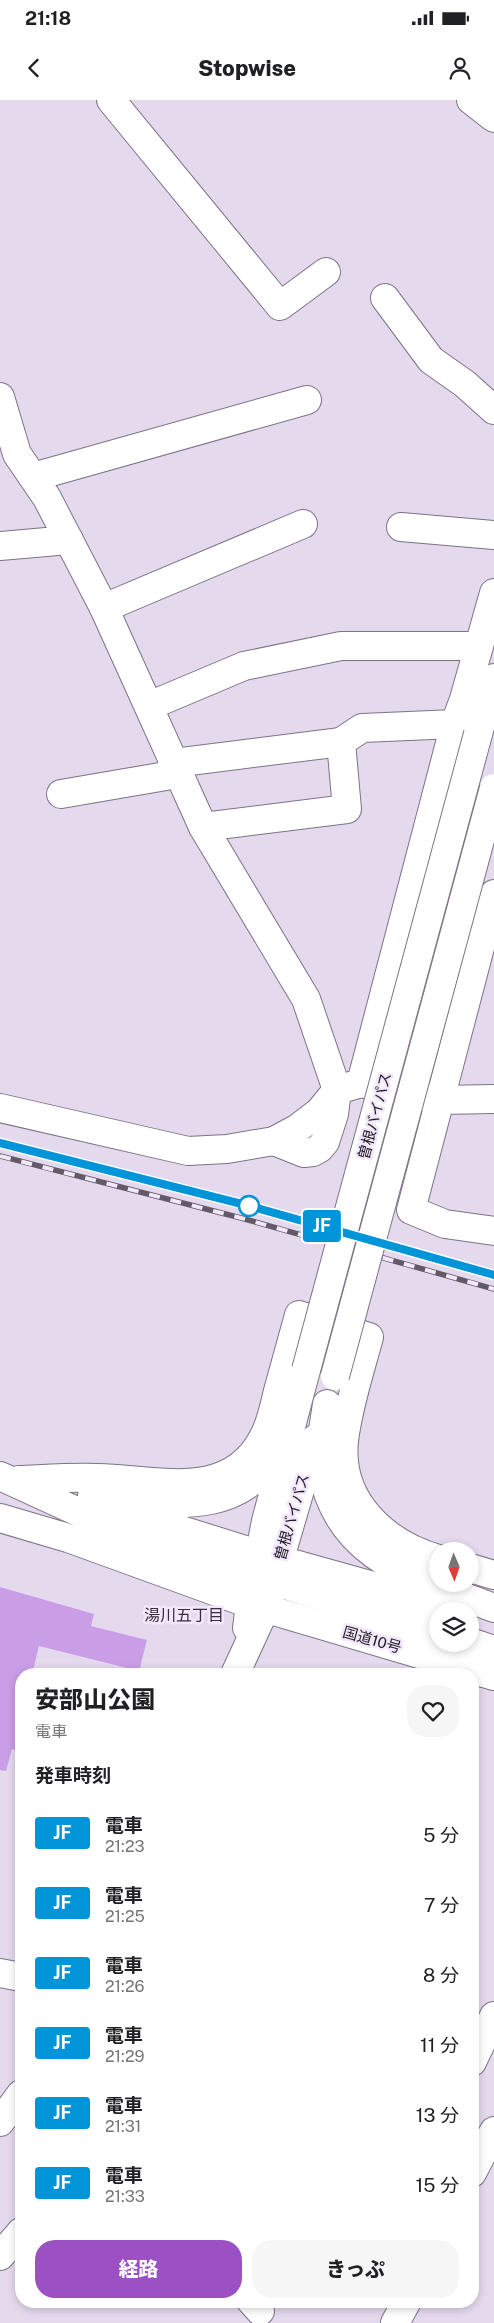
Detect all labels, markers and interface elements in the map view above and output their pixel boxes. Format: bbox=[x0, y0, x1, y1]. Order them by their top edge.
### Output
text: 21:18 bbox=[25, 7, 71, 29]
icon: back bbox=[20, 54, 48, 82]
icon: person bbox=[446, 54, 474, 82]
text: Stopwise bbox=[198, 55, 296, 81]
street label: 曽根バイパス bbox=[355, 1070, 394, 1161]
unlabelled marker bbox=[238, 1195, 260, 1217]
line badge: JF bbox=[300, 1210, 344, 1242]
text: JF bbox=[313, 1215, 331, 1236]
street label: 曽根バイパス bbox=[271, 1471, 312, 1562]
north arrow bbox=[429, 1542, 479, 1592]
map controls bbox=[429, 1542, 479, 1652]
button: layers bbox=[429, 1602, 479, 1652]
district label: 湯川五丁目 bbox=[144, 1606, 224, 1625]
street label: 国道10号 bbox=[341, 1623, 403, 1656]
text: 安部山公園 bbox=[35, 1685, 155, 1713]
button: heart bbox=[407, 1685, 459, 1737]
text: 電車 bbox=[35, 1722, 67, 1741]
text: 発車時刻 bbox=[35, 1764, 111, 1786]
text: 電車 bbox=[105, 1814, 143, 1836]
text: JF bbox=[53, 1822, 72, 1843]
text: 5 分 bbox=[423, 1824, 459, 1846]
text: 21:23 bbox=[105, 1837, 145, 1856]
text: 電車 bbox=[105, 1884, 143, 1906]
text: JF bbox=[53, 1892, 72, 1913]
text: 7 分 bbox=[424, 1894, 459, 1916]
text: 21:25 bbox=[105, 1907, 145, 1926]
text: 電車 bbox=[105, 1954, 143, 1976]
text: JF bbox=[53, 1962, 72, 1983]
text: 8 分 bbox=[423, 1964, 459, 1986]
text: 21:26 bbox=[105, 1977, 144, 1996]
text: 電車 bbox=[105, 2024, 143, 2046]
text: JF bbox=[53, 2032, 72, 2053]
text: 11 分 bbox=[420, 2034, 459, 2056]
text: 21:29 bbox=[105, 2047, 145, 2066]
text: 電車 bbox=[105, 2094, 143, 2116]
text: JF bbox=[53, 2102, 72, 2123]
text: 13 分 bbox=[416, 2104, 459, 2126]
text: 21:31 bbox=[105, 2117, 141, 2136]
text: 電車 bbox=[105, 2164, 143, 2186]
text: JF bbox=[53, 2172, 72, 2193]
text: 15 分 bbox=[415, 2174, 459, 2196]
text: 21:33 bbox=[105, 2187, 145, 2206]
button: 経路 bbox=[35, 2240, 242, 2298]
button: きっぷ bbox=[252, 2240, 459, 2298]

